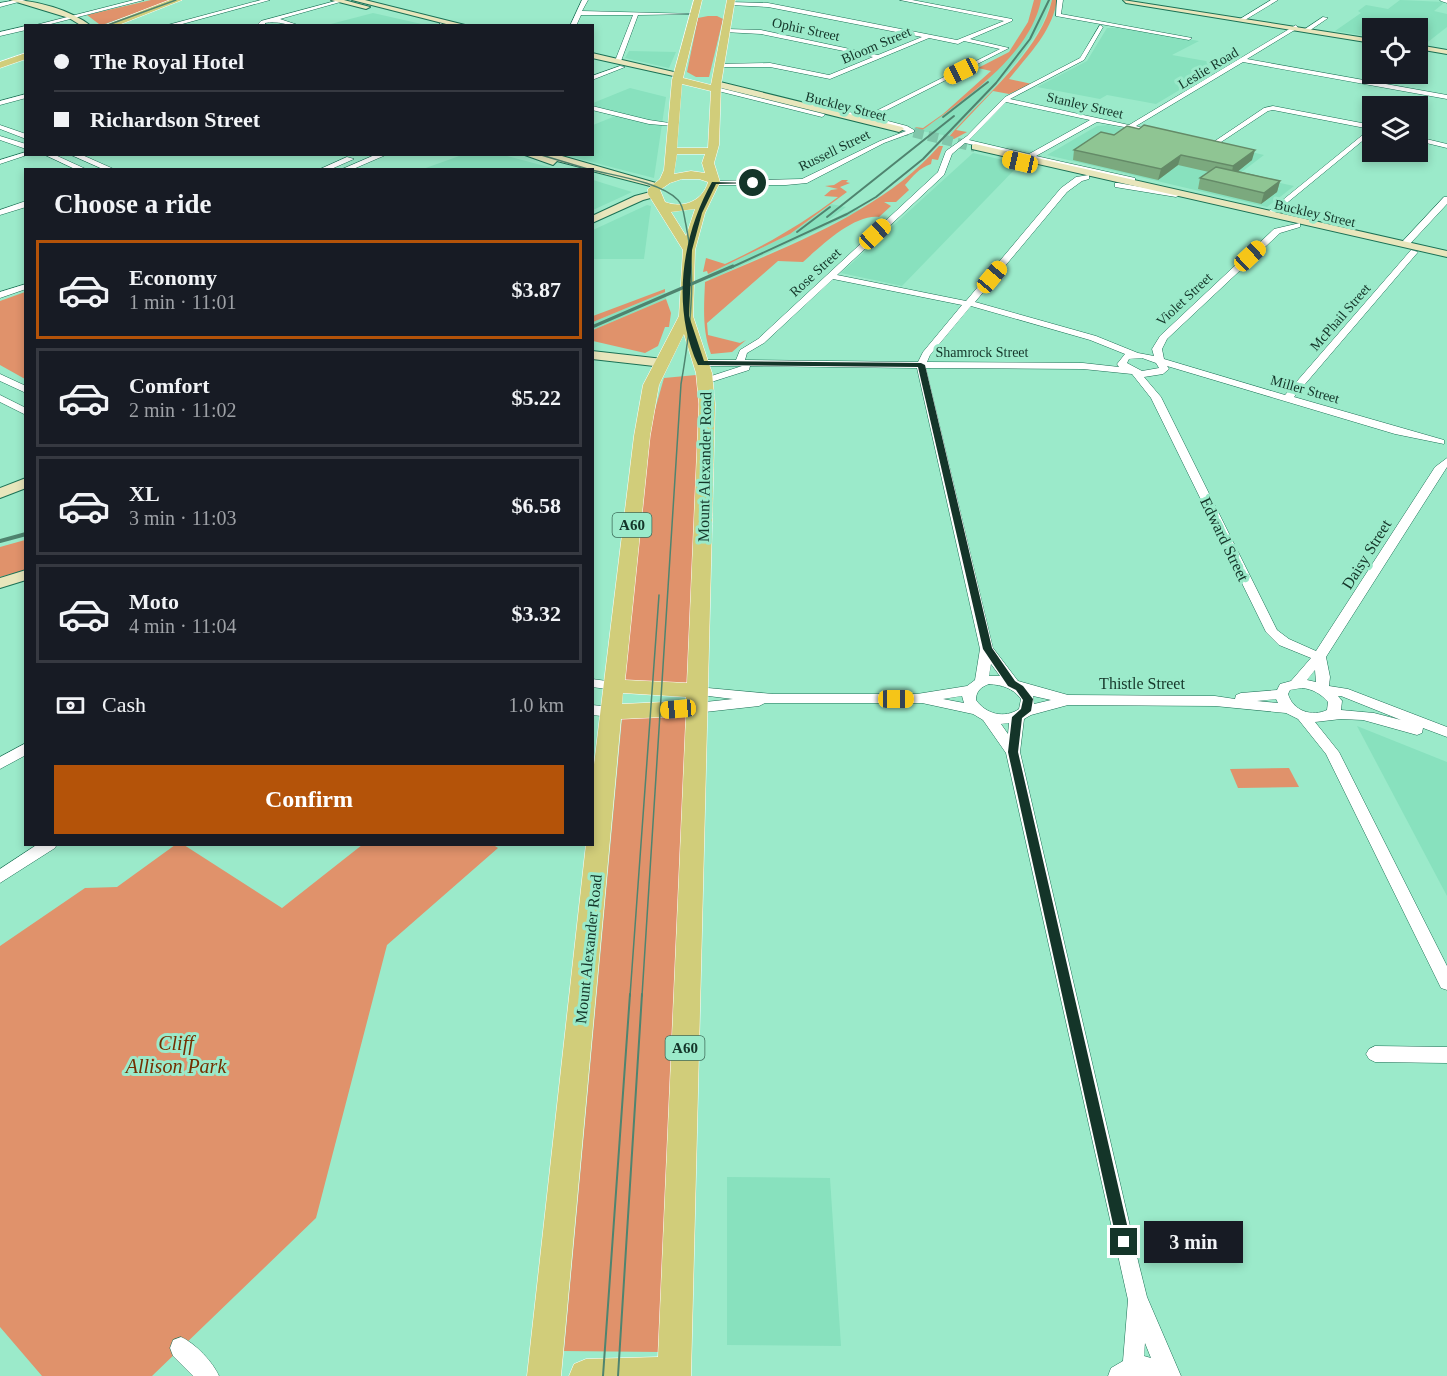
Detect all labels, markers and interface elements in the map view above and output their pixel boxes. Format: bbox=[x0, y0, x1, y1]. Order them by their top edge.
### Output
street label: Ophir Street bbox=[771, 15, 841, 44]
map controls bbox=[1362, 18, 1428, 162]
button: locate bbox=[1362, 18, 1428, 84]
street label: Bloom Street bbox=[839, 24, 913, 67]
street label: Leslie Road bbox=[1176, 45, 1241, 92]
text: The Royal Hotel bbox=[90, 49, 244, 74]
car bbox=[941, 55, 981, 87]
street label: Buckley Street bbox=[804, 89, 888, 124]
street label: Stanley Street bbox=[1045, 89, 1125, 122]
button: layers bbox=[1362, 96, 1428, 162]
text: Richardson Street bbox=[90, 107, 260, 132]
street label: Russell Street bbox=[796, 127, 872, 174]
car bbox=[1000, 149, 1040, 175]
route start bbox=[739, 169, 766, 196]
text: Choose a ride bbox=[54, 189, 212, 219]
street label: Buckley Street bbox=[1273, 197, 1357, 230]
car bbox=[856, 215, 894, 253]
car bbox=[1231, 237, 1269, 275]
street label: Rose Street bbox=[787, 245, 844, 300]
car bbox=[974, 257, 1010, 297]
icon: car bbox=[57, 263, 111, 317]
text: Economy bbox=[129, 265, 217, 290]
street label: Violet Street bbox=[1154, 270, 1215, 329]
text: $3.87 bbox=[512, 277, 561, 302]
street label: McPhail Street bbox=[1307, 281, 1374, 354]
text: 1 min · 11:01 bbox=[129, 291, 237, 313]
street label: Shamrock Street bbox=[936, 345, 1029, 360]
icon: car bbox=[57, 371, 111, 425]
street label: Miller Street bbox=[1269, 372, 1341, 407]
text: Comfort bbox=[129, 373, 210, 398]
text: $5.22 bbox=[512, 385, 561, 410]
street label: Mount Alexander Road bbox=[695, 392, 714, 542]
text: 2 min · 11:02 bbox=[129, 399, 237, 421]
icon: car bbox=[57, 479, 111, 533]
text: XL bbox=[129, 481, 160, 506]
text: $6.58 bbox=[512, 493, 561, 518]
street label: Edward Street bbox=[1197, 495, 1252, 584]
text: 3 min · 11:03 bbox=[129, 507, 237, 529]
road number: A60 bbox=[612, 513, 652, 537]
street label: Daisy Street bbox=[1338, 516, 1396, 593]
icon: car bbox=[57, 587, 111, 641]
text: Moto bbox=[129, 589, 179, 614]
text: $3.32 bbox=[512, 601, 561, 626]
text: 4 min · 11:04 bbox=[129, 615, 237, 637]
street label: Thistle Street bbox=[1099, 675, 1185, 692]
icon: cash bbox=[54, 689, 87, 722]
car bbox=[878, 690, 914, 708]
text: Cash bbox=[102, 692, 146, 717]
text: 1.0 km bbox=[508, 694, 564, 716]
car bbox=[659, 698, 697, 720]
button: Confirm bbox=[54, 765, 564, 834]
street label: Mount Alexander Road bbox=[572, 873, 605, 1025]
park label: Cliff Allison Park bbox=[124, 1032, 227, 1077]
road number: A60 bbox=[666, 1036, 704, 1060]
callout: 3 min bbox=[1145, 1221, 1244, 1263]
route end bbox=[1110, 1228, 1137, 1255]
text: 3 min bbox=[1169, 1231, 1218, 1253]

